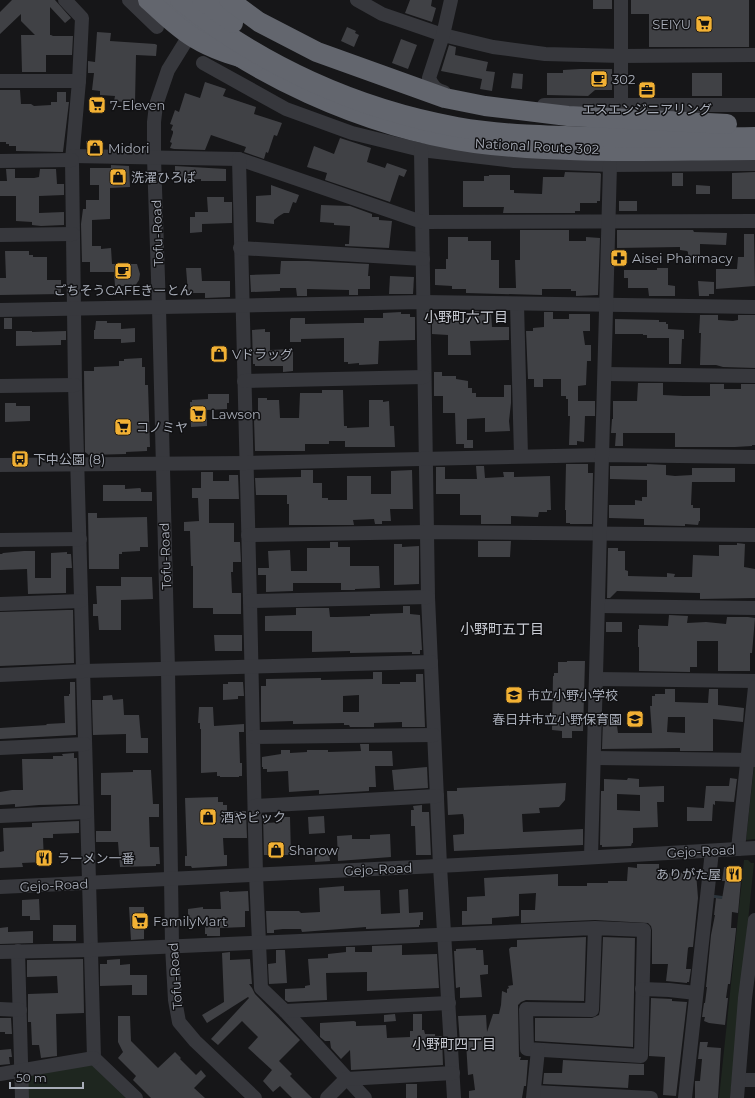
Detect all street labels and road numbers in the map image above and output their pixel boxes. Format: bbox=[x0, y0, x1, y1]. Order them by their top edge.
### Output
street label: National Route 302 bbox=[474, 135, 600, 157]
street label: Tofu-Road bbox=[148, 199, 166, 267]
street label: Tofu-Road bbox=[156, 522, 174, 590]
street label: Gejo-Road bbox=[666, 841, 736, 861]
street label: Gejo-Road bbox=[343, 859, 413, 879]
street label: Gejo-Road bbox=[19, 875, 89, 895]
street label: Tofu-Road bbox=[165, 942, 185, 1010]

